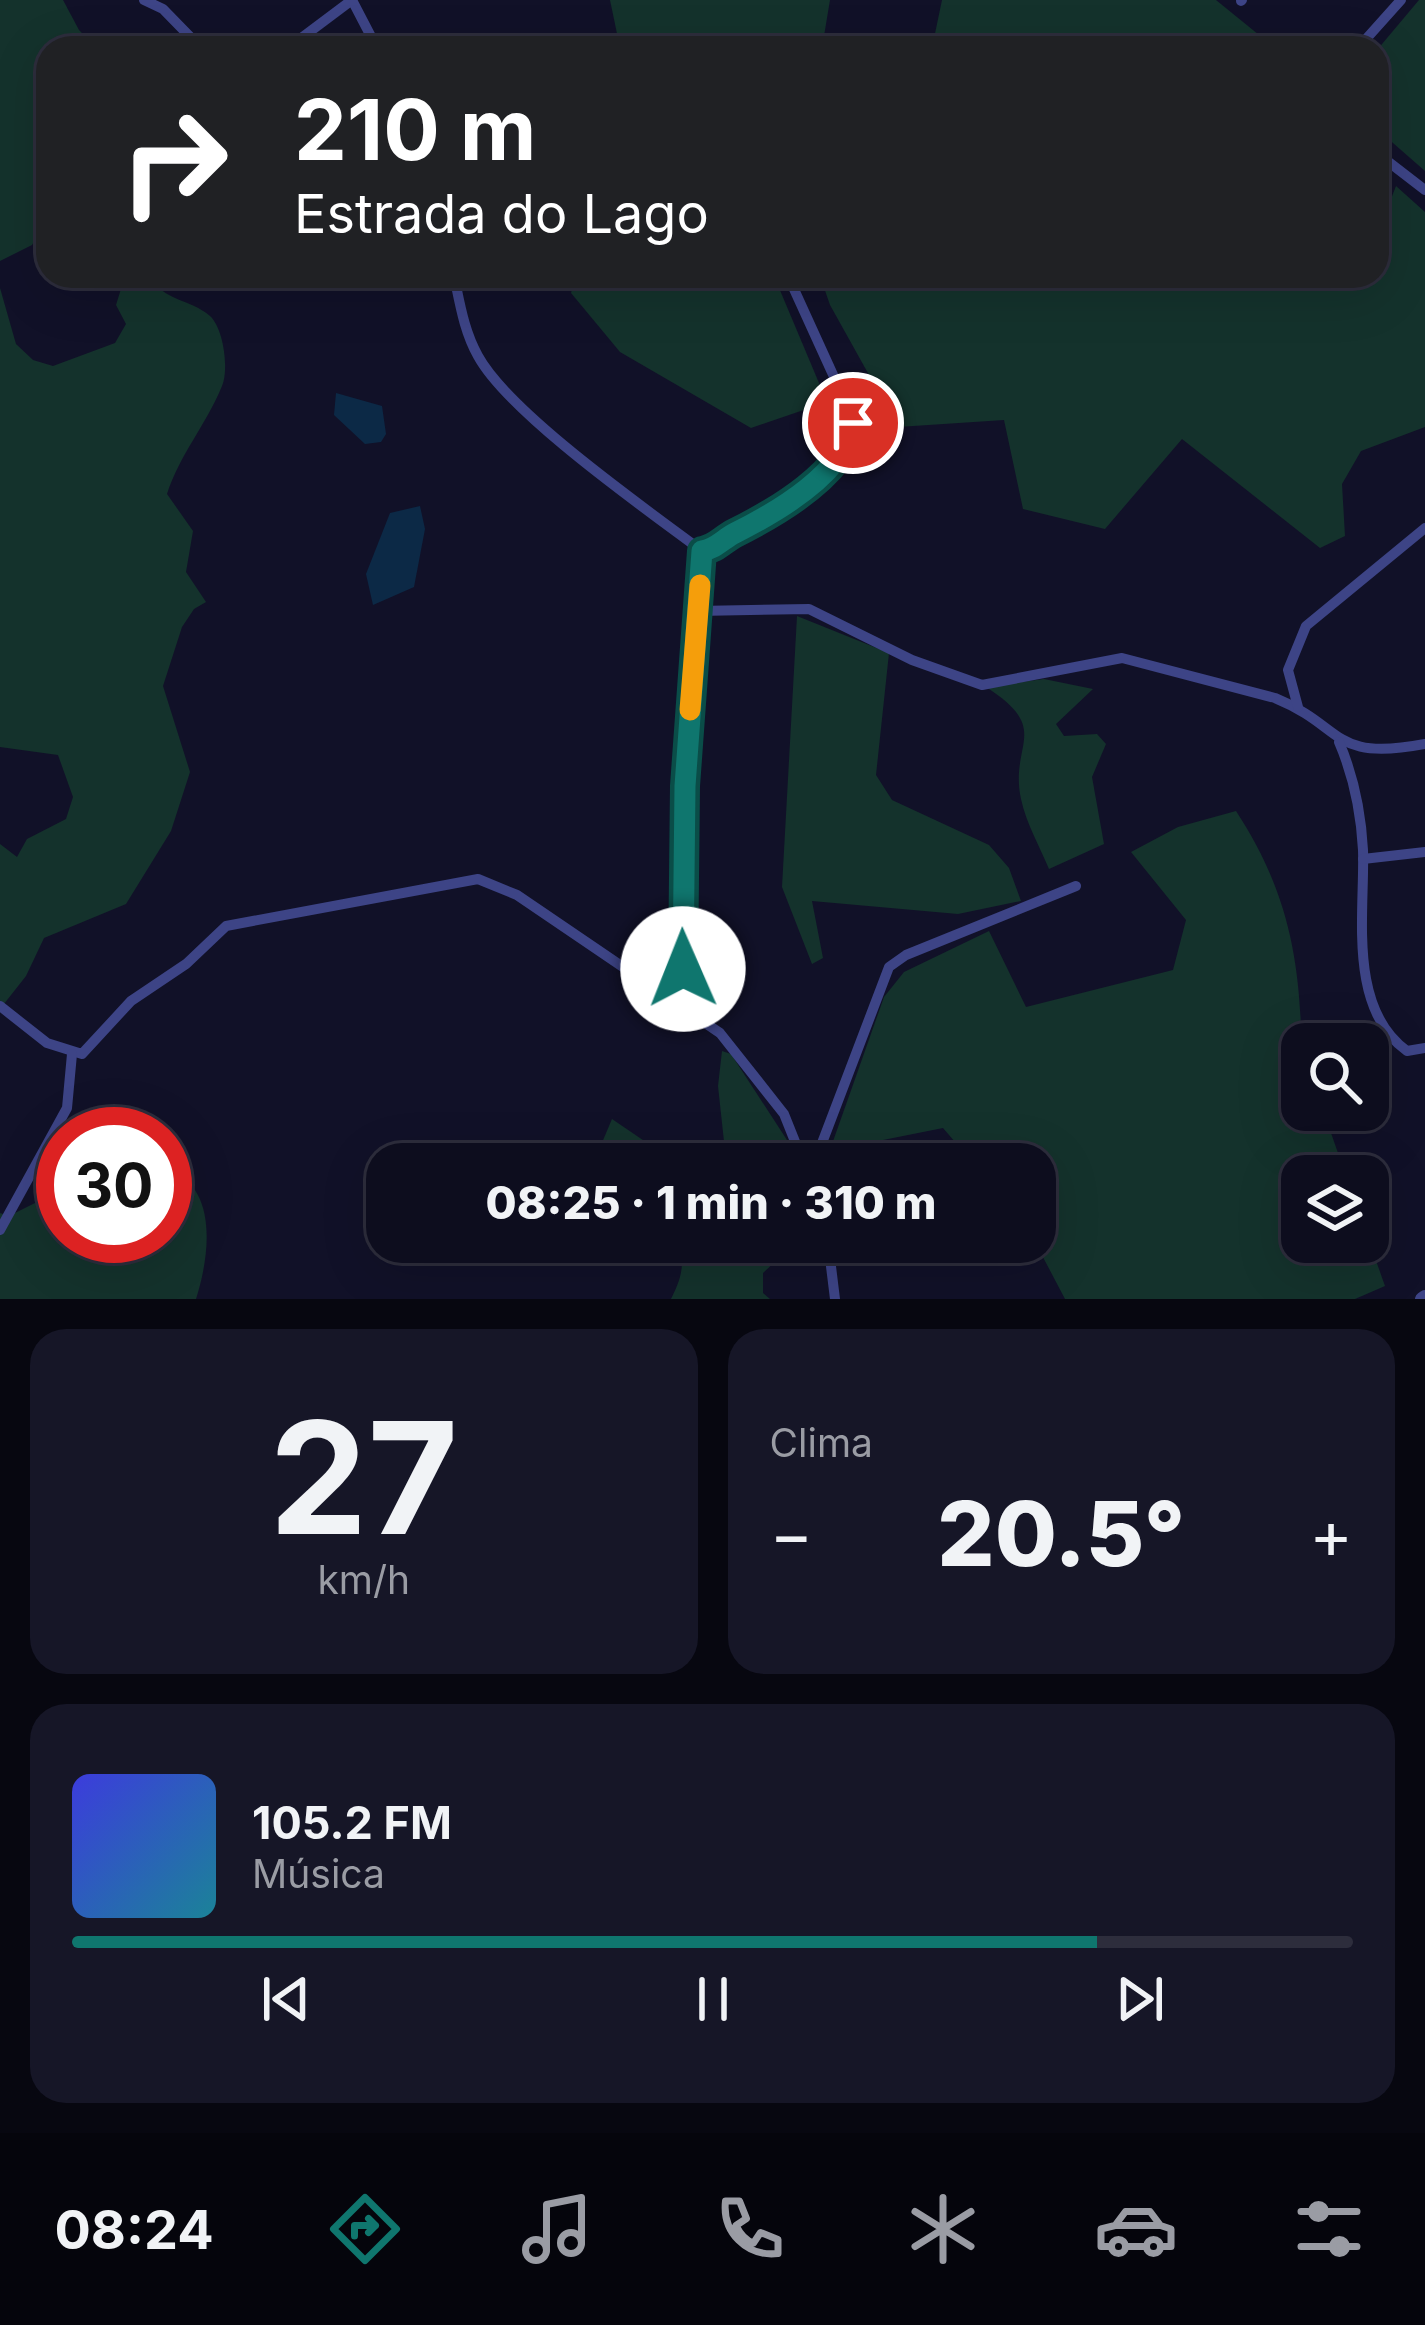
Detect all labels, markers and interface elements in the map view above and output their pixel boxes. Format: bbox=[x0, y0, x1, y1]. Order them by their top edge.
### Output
text: 210 m bbox=[294, 79, 536, 180]
icon: right bbox=[96, 84, 252, 240]
text: Estrada do Lago bbox=[294, 181, 709, 246]
pin bbox=[802, 372, 904, 474]
icon: arrive bbox=[820, 390, 886, 456]
position arrow bbox=[620, 906, 746, 1032]
map controls bbox=[1281, 1023, 1389, 1263]
button: search bbox=[1281, 1023, 1389, 1131]
speed limit sign: 30 bbox=[36, 1107, 192, 1263]
button: layers bbox=[1281, 1155, 1389, 1263]
text: 08:25 · 1 min · 310 m bbox=[486, 1175, 936, 1230]
text: 27 bbox=[269, 1383, 458, 1572]
text: Clima bbox=[770, 1419, 873, 1466]
text: 20.5° bbox=[937, 1479, 1185, 1588]
text: − bbox=[770, 1494, 813, 1574]
text: + bbox=[1309, 1494, 1353, 1574]
text: km/h bbox=[317, 1556, 410, 1603]
text: 105.2 FM bbox=[252, 1795, 452, 1850]
text: Música bbox=[252, 1850, 385, 1897]
icon: previous bbox=[253, 1966, 319, 2032]
icon: pause bbox=[680, 1966, 746, 2032]
icon: next bbox=[1107, 1966, 1173, 2032]
icon: directions bbox=[323, 2187, 407, 2271]
icon: music bbox=[515, 2187, 599, 2271]
icon: phone bbox=[708, 2187, 792, 2271]
icon: climate bbox=[901, 2187, 985, 2271]
icon: car bbox=[1094, 2187, 1178, 2271]
icon: filters bbox=[1287, 2187, 1371, 2271]
text: 08:24 bbox=[54, 2197, 214, 2262]

